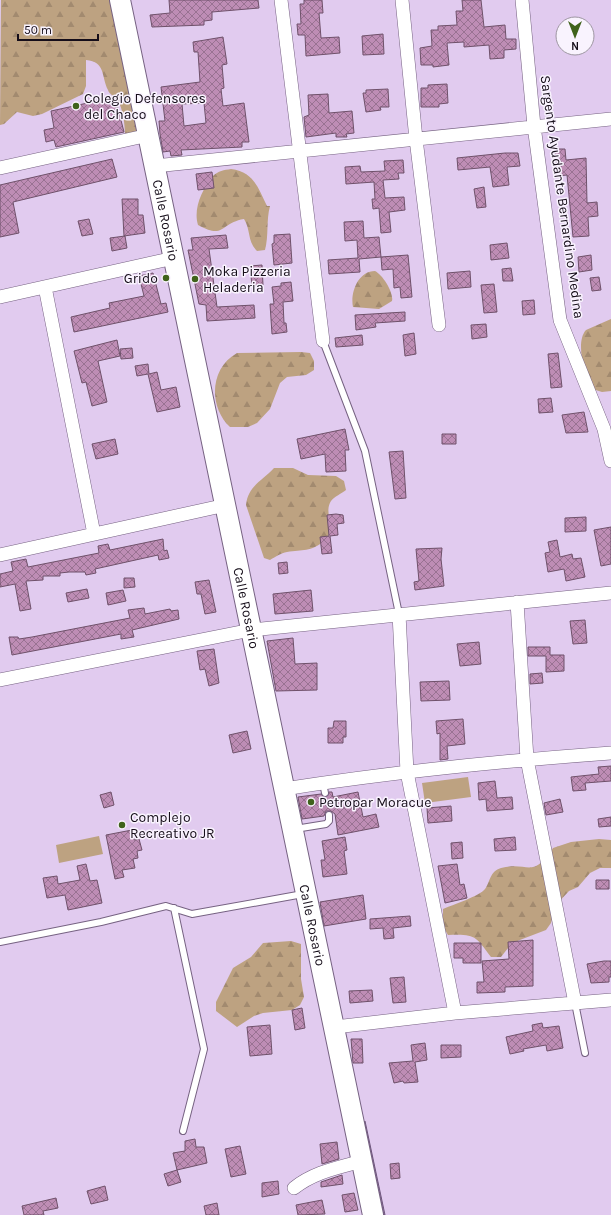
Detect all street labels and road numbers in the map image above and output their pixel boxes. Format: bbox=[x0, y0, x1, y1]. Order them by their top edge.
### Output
street label: Sargento Ayudante Bernardino Medina bbox=[537, 74, 587, 320]
street label: Calle Rosario bbox=[149, 178, 183, 263]
street label: Calle Rosario bbox=[230, 566, 263, 650]
street label: Calle Rosario bbox=[296, 883, 329, 967]

